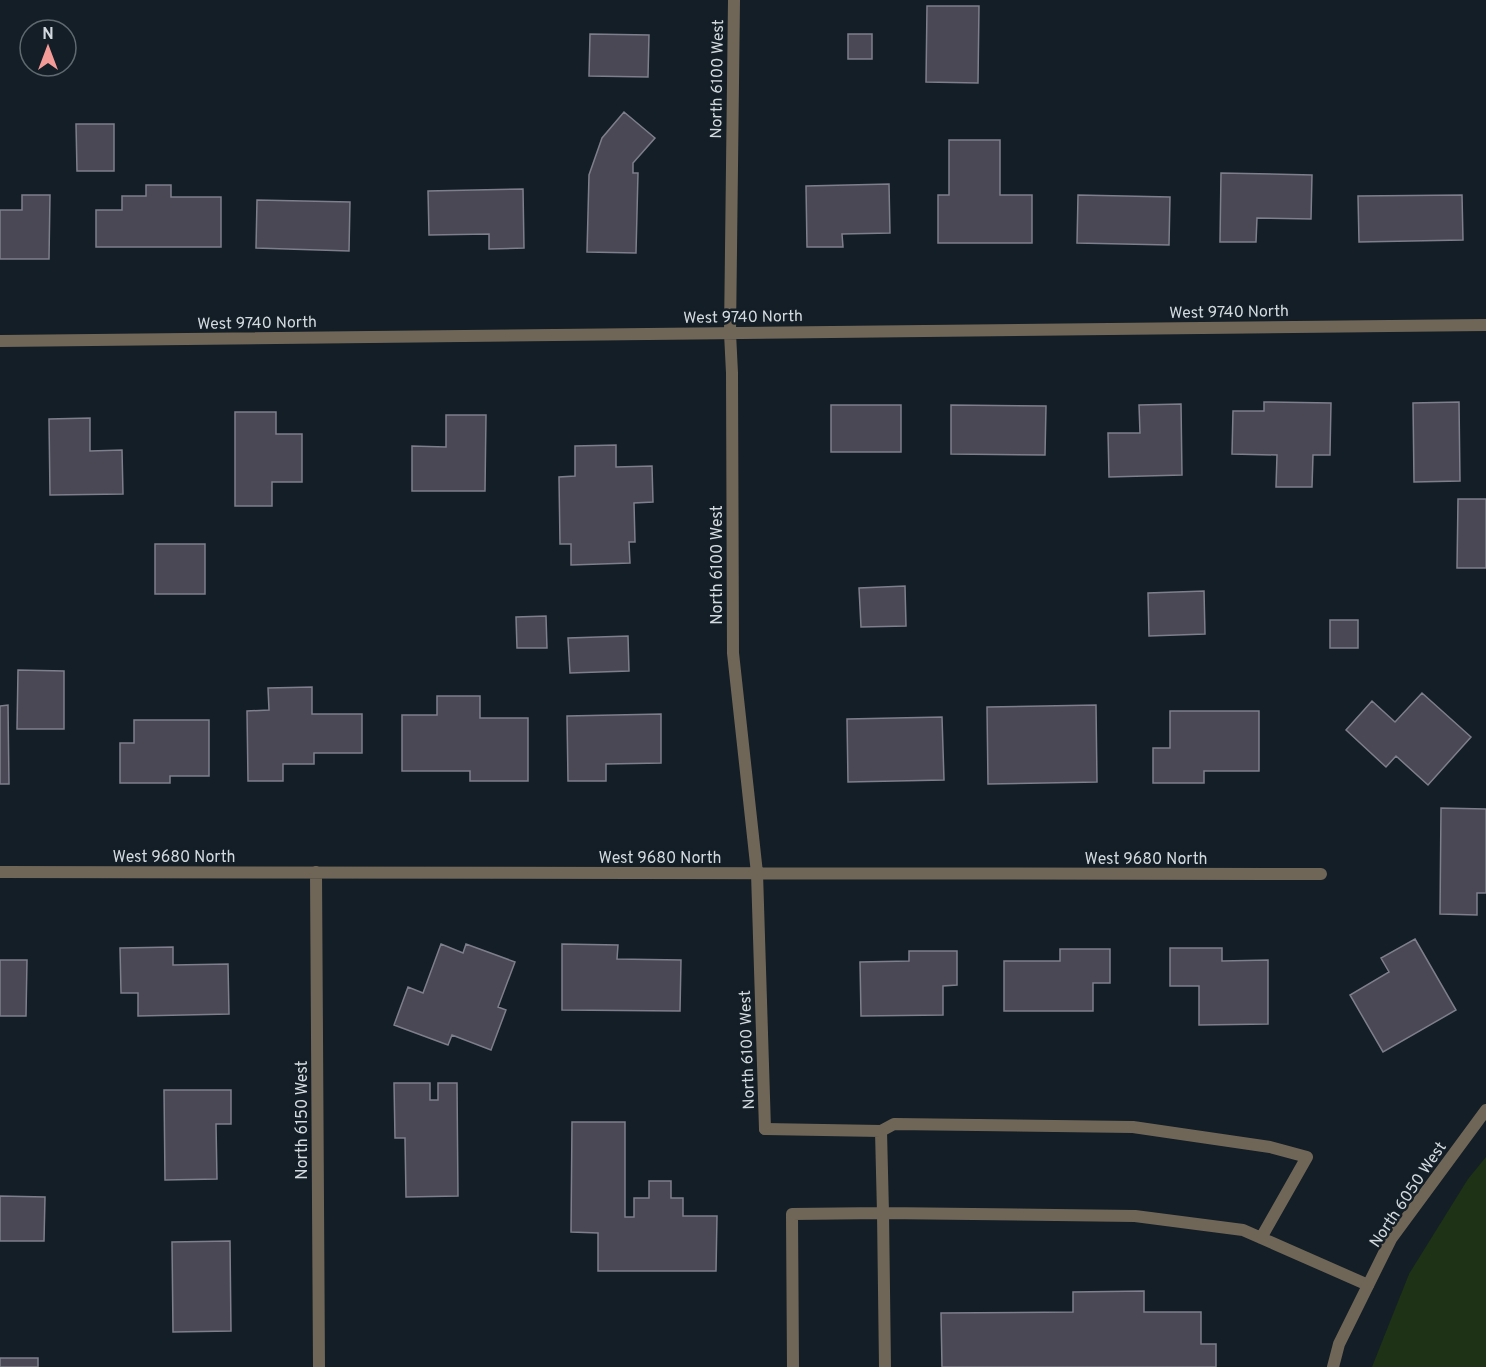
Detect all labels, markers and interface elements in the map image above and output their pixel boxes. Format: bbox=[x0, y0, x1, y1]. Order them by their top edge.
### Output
north arrow bbox=[18, 18, 78, 78]
street label: North 6100 West bbox=[707, 19, 729, 139]
text: N bbox=[42, 25, 54, 45]
street label: West 9740 North bbox=[1169, 302, 1289, 324]
street label: West 9740 North bbox=[683, 307, 803, 329]
street label: West 9740 North bbox=[197, 313, 317, 335]
street label: North 6100 West bbox=[708, 505, 728, 625]
street label: West 9680 North bbox=[113, 848, 235, 868]
street label: West 9680 North bbox=[599, 849, 721, 869]
street label: West 9680 North bbox=[1085, 850, 1207, 870]
street label: North 6100 West bbox=[736, 990, 760, 1110]
street label: North 6150 West bbox=[293, 1060, 313, 1180]
street label: North 6050 West bbox=[1366, 1138, 1452, 1252]

